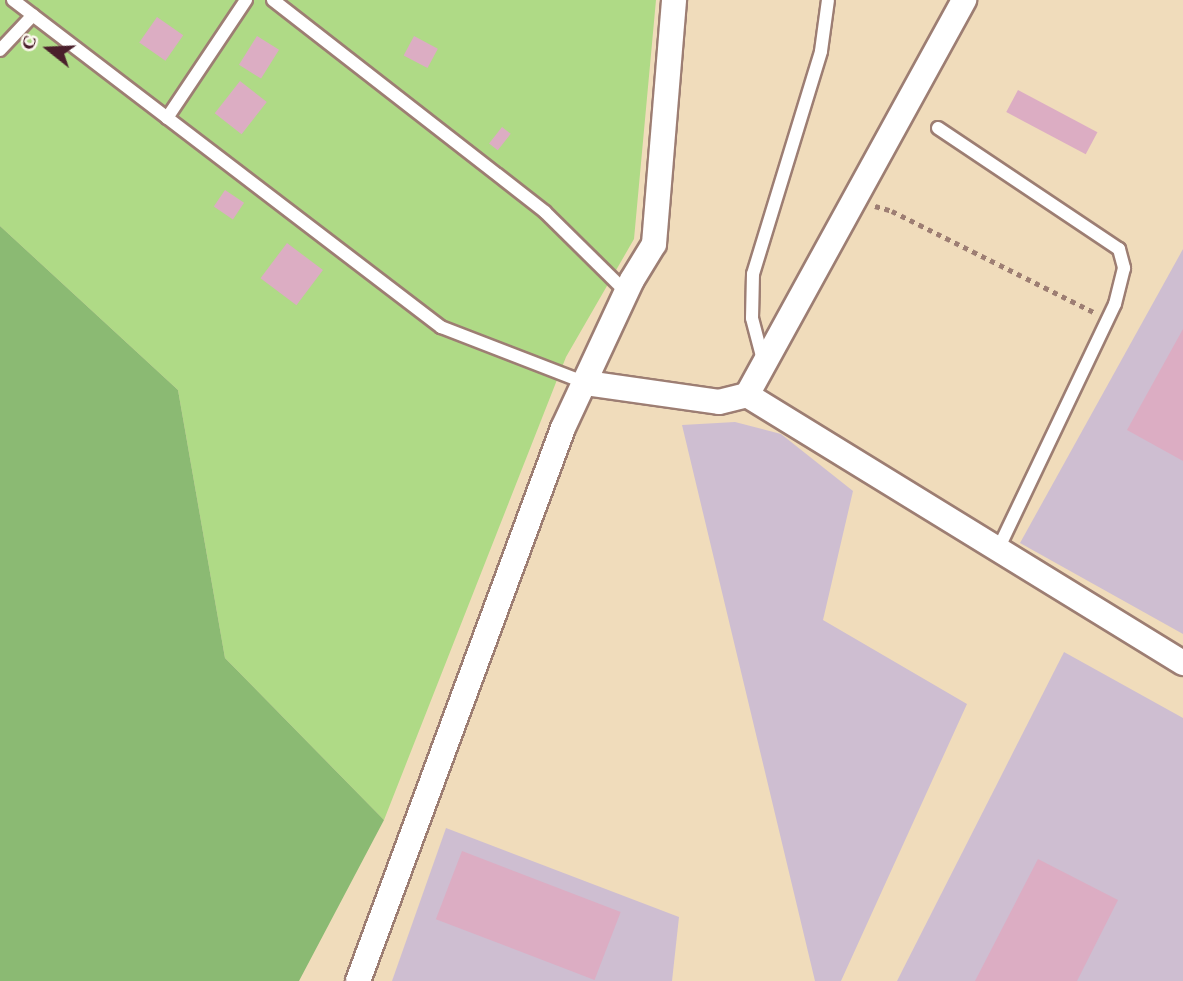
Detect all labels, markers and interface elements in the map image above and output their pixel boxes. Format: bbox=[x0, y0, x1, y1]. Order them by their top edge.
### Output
north arrow bbox=[14, 14, 84, 84]
text: С bbox=[15, 32, 43, 53]

